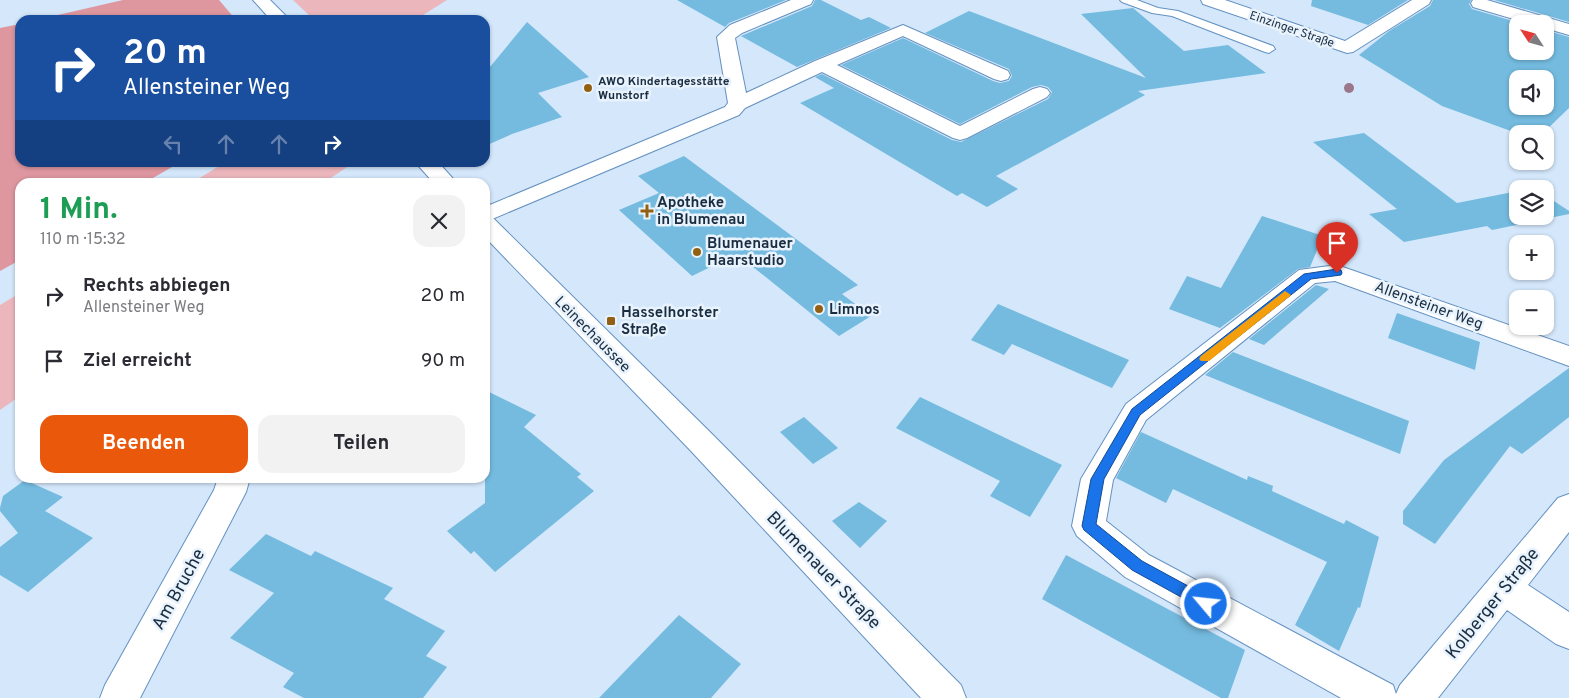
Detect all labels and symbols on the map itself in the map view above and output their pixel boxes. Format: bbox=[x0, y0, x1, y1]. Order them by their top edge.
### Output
street label: Einzinger Straße bbox=[1247, 8, 1336, 52]
north arrow bbox=[1509, 15, 1554, 60]
place label: AWO Kindertagesstätte Wunstorf bbox=[598, 74, 730, 104]
marker: AWO Kindertagesstätte Wunstorf bbox=[582, 82, 594, 94]
place label: Apotheke in Blumenau bbox=[657, 194, 745, 230]
marker: Apotheke in Blumenau bbox=[641, 205, 653, 217]
pin bbox=[1316, 222, 1358, 273]
place label: Blumenauer Haarstudio bbox=[707, 235, 794, 271]
marker: Blumenauer Haarstudio bbox=[691, 246, 703, 258]
street label: Allensteiner Weg bbox=[1372, 278, 1485, 335]
street label: Leinechaussee bbox=[550, 293, 634, 377]
place label: Limnos bbox=[829, 301, 880, 320]
marker: Limnos bbox=[813, 303, 825, 315]
place label: Hasselhorster Straße bbox=[621, 304, 719, 340]
marker: Hasselhorster Straße bbox=[605, 315, 617, 327]
street label: Blumenauer Straße bbox=[761, 507, 885, 635]
street label: Kolberger Straße bbox=[1441, 544, 1545, 664]
street label: Am Bruche bbox=[148, 545, 211, 634]
position arrow bbox=[1179, 577, 1231, 629]

